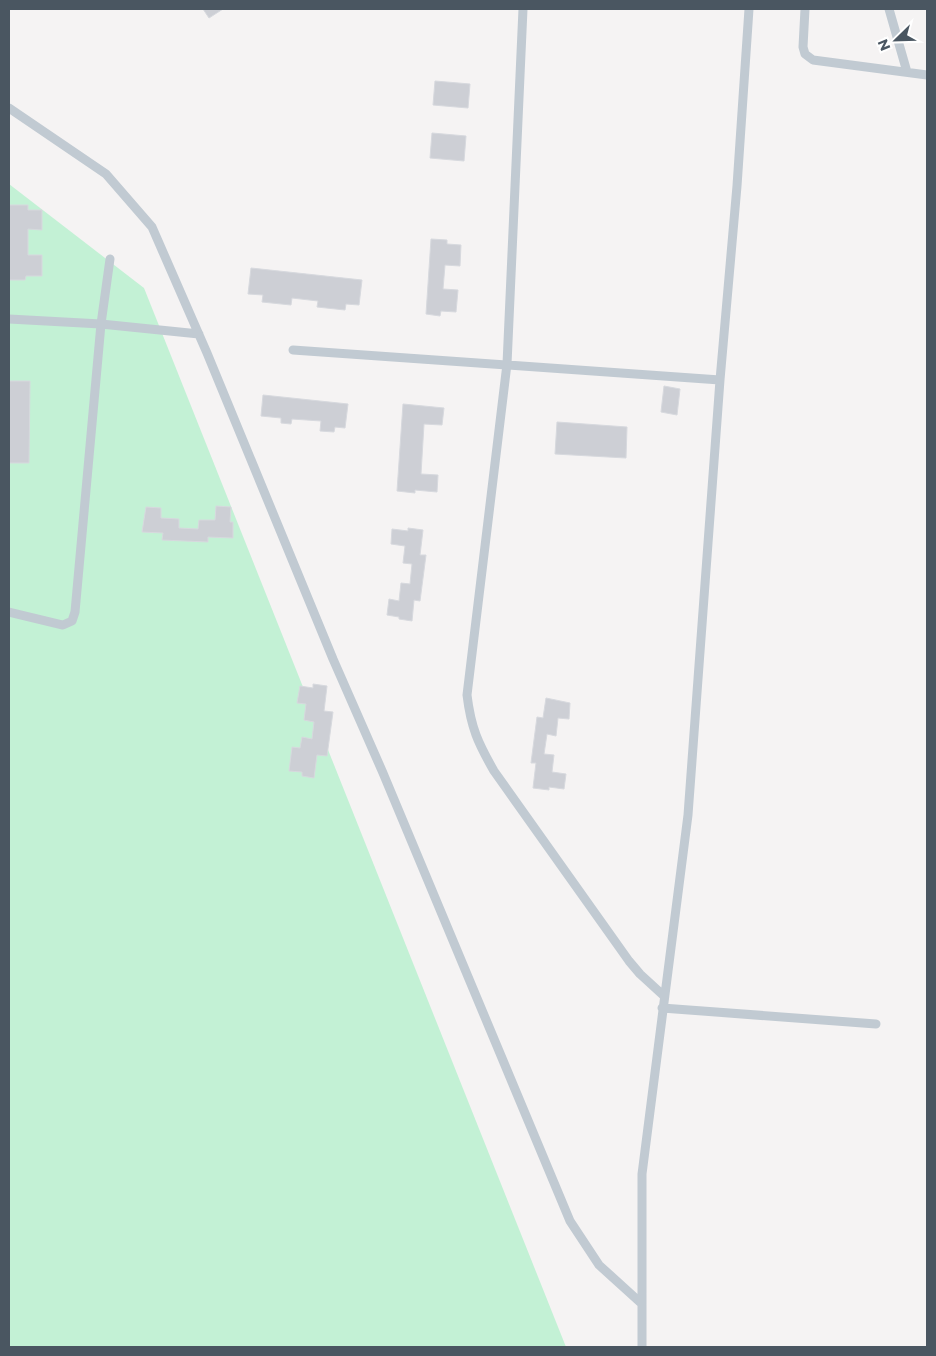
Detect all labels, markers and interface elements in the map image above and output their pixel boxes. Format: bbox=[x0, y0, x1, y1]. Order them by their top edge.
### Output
north arrow bbox=[871, 15, 921, 65]
text: N bbox=[874, 36, 895, 54]

